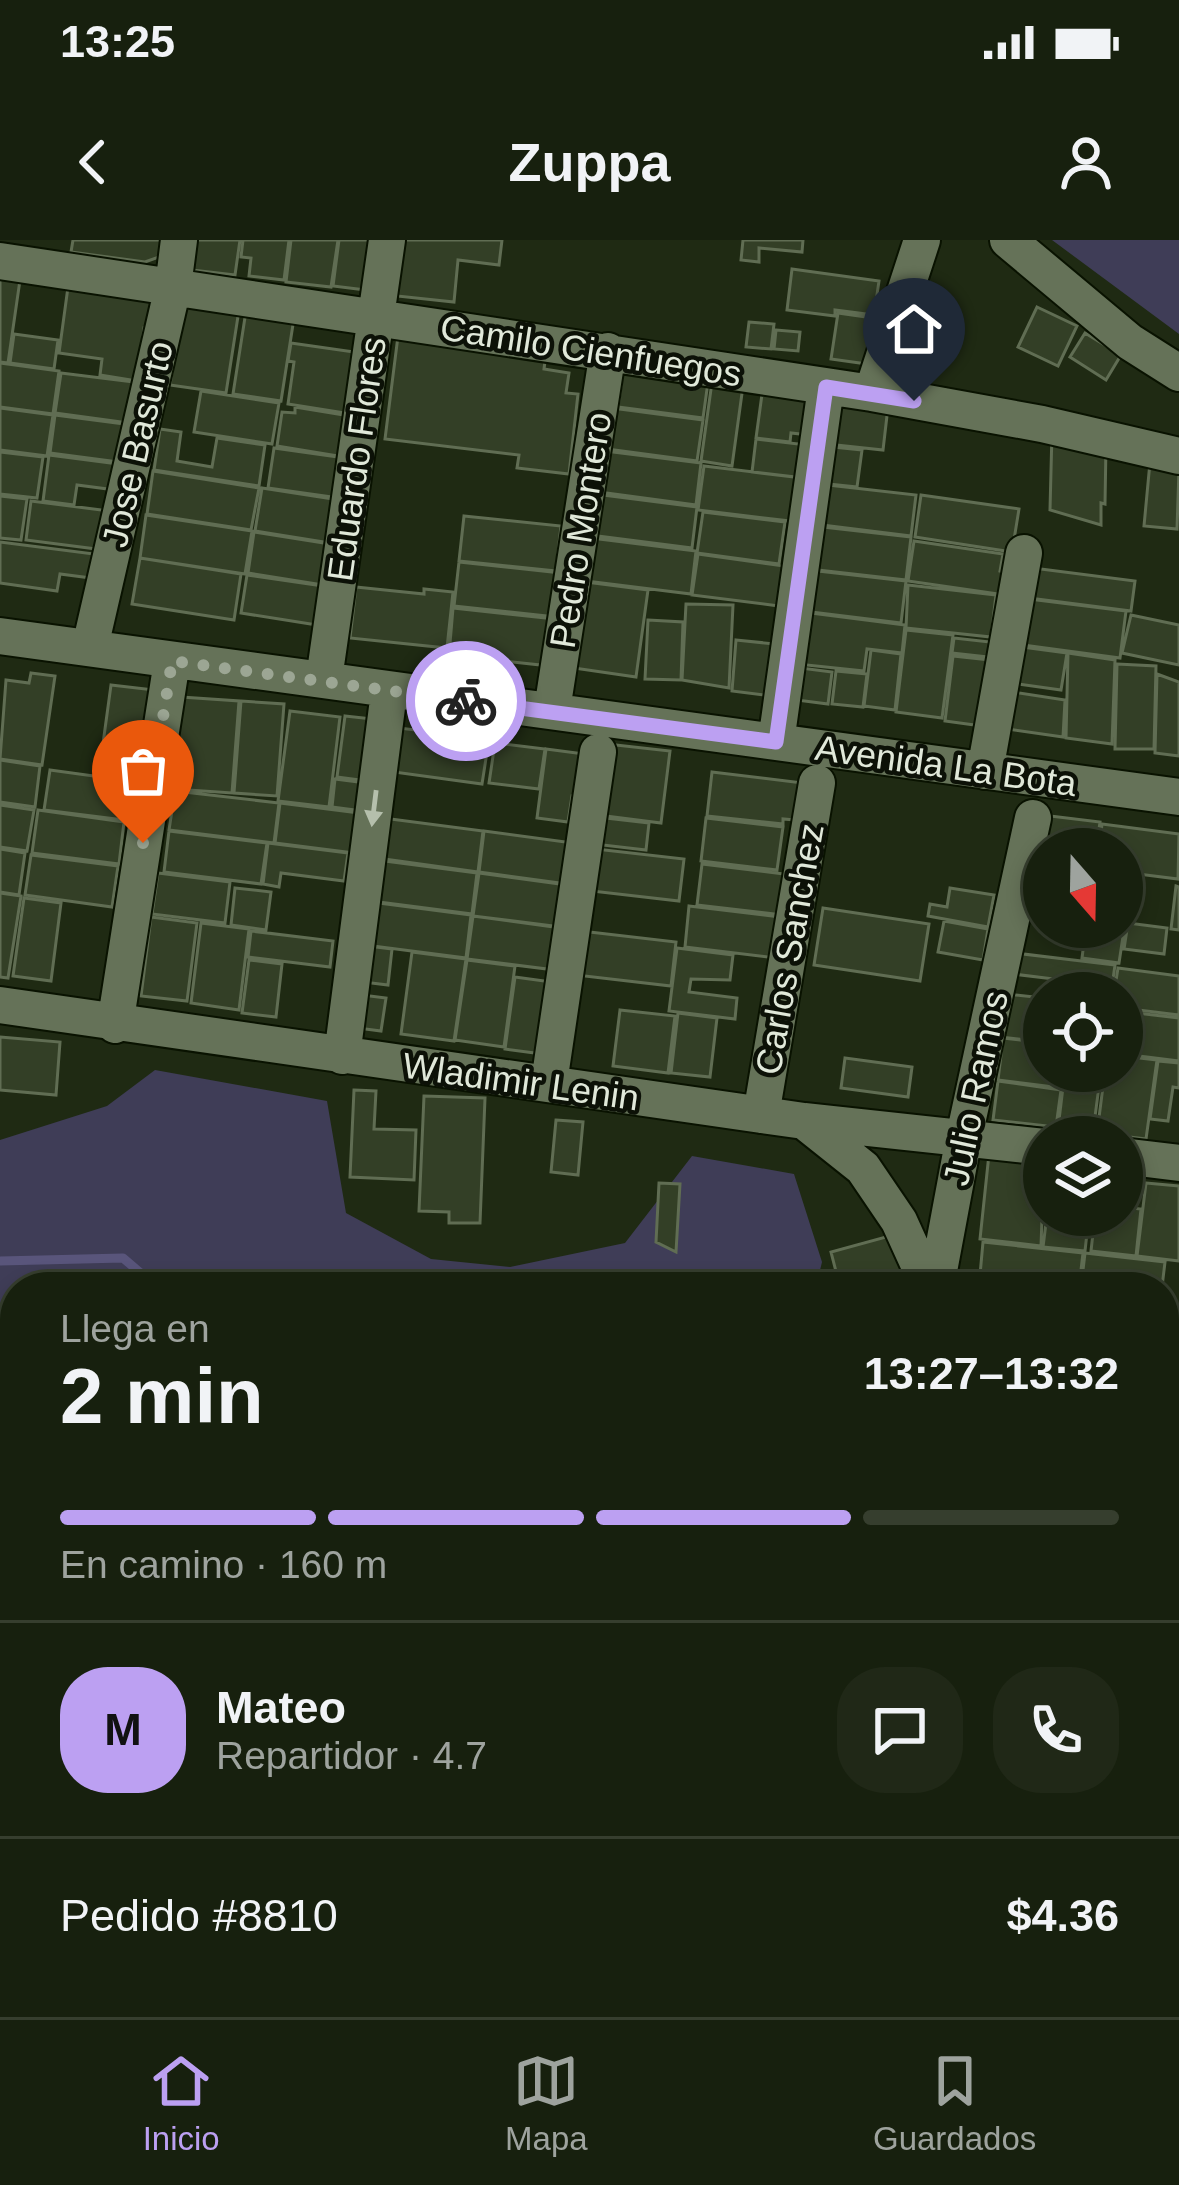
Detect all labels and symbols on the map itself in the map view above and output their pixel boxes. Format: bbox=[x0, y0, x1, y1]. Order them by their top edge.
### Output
pin bbox=[863, 278, 965, 401]
street label: Camilo Cienfuegos bbox=[438, 306, 744, 395]
street label: Eduardo Flores bbox=[319, 334, 394, 584]
street label: Jose Basurto bbox=[94, 337, 181, 551]
street label: Pedro Montero bbox=[542, 409, 619, 651]
courier bbox=[406, 641, 526, 761]
pin bbox=[92, 720, 194, 843]
street label: Avenida La Bota bbox=[813, 727, 1080, 804]
one-way arrow bbox=[364, 790, 383, 827]
street label: Carlos Sanchez bbox=[747, 820, 832, 1078]
north arrow bbox=[1023, 828, 1143, 948]
street label: Julio Ramos bbox=[935, 987, 1016, 1189]
street label: Wladimir Lenin bbox=[400, 1045, 642, 1118]

